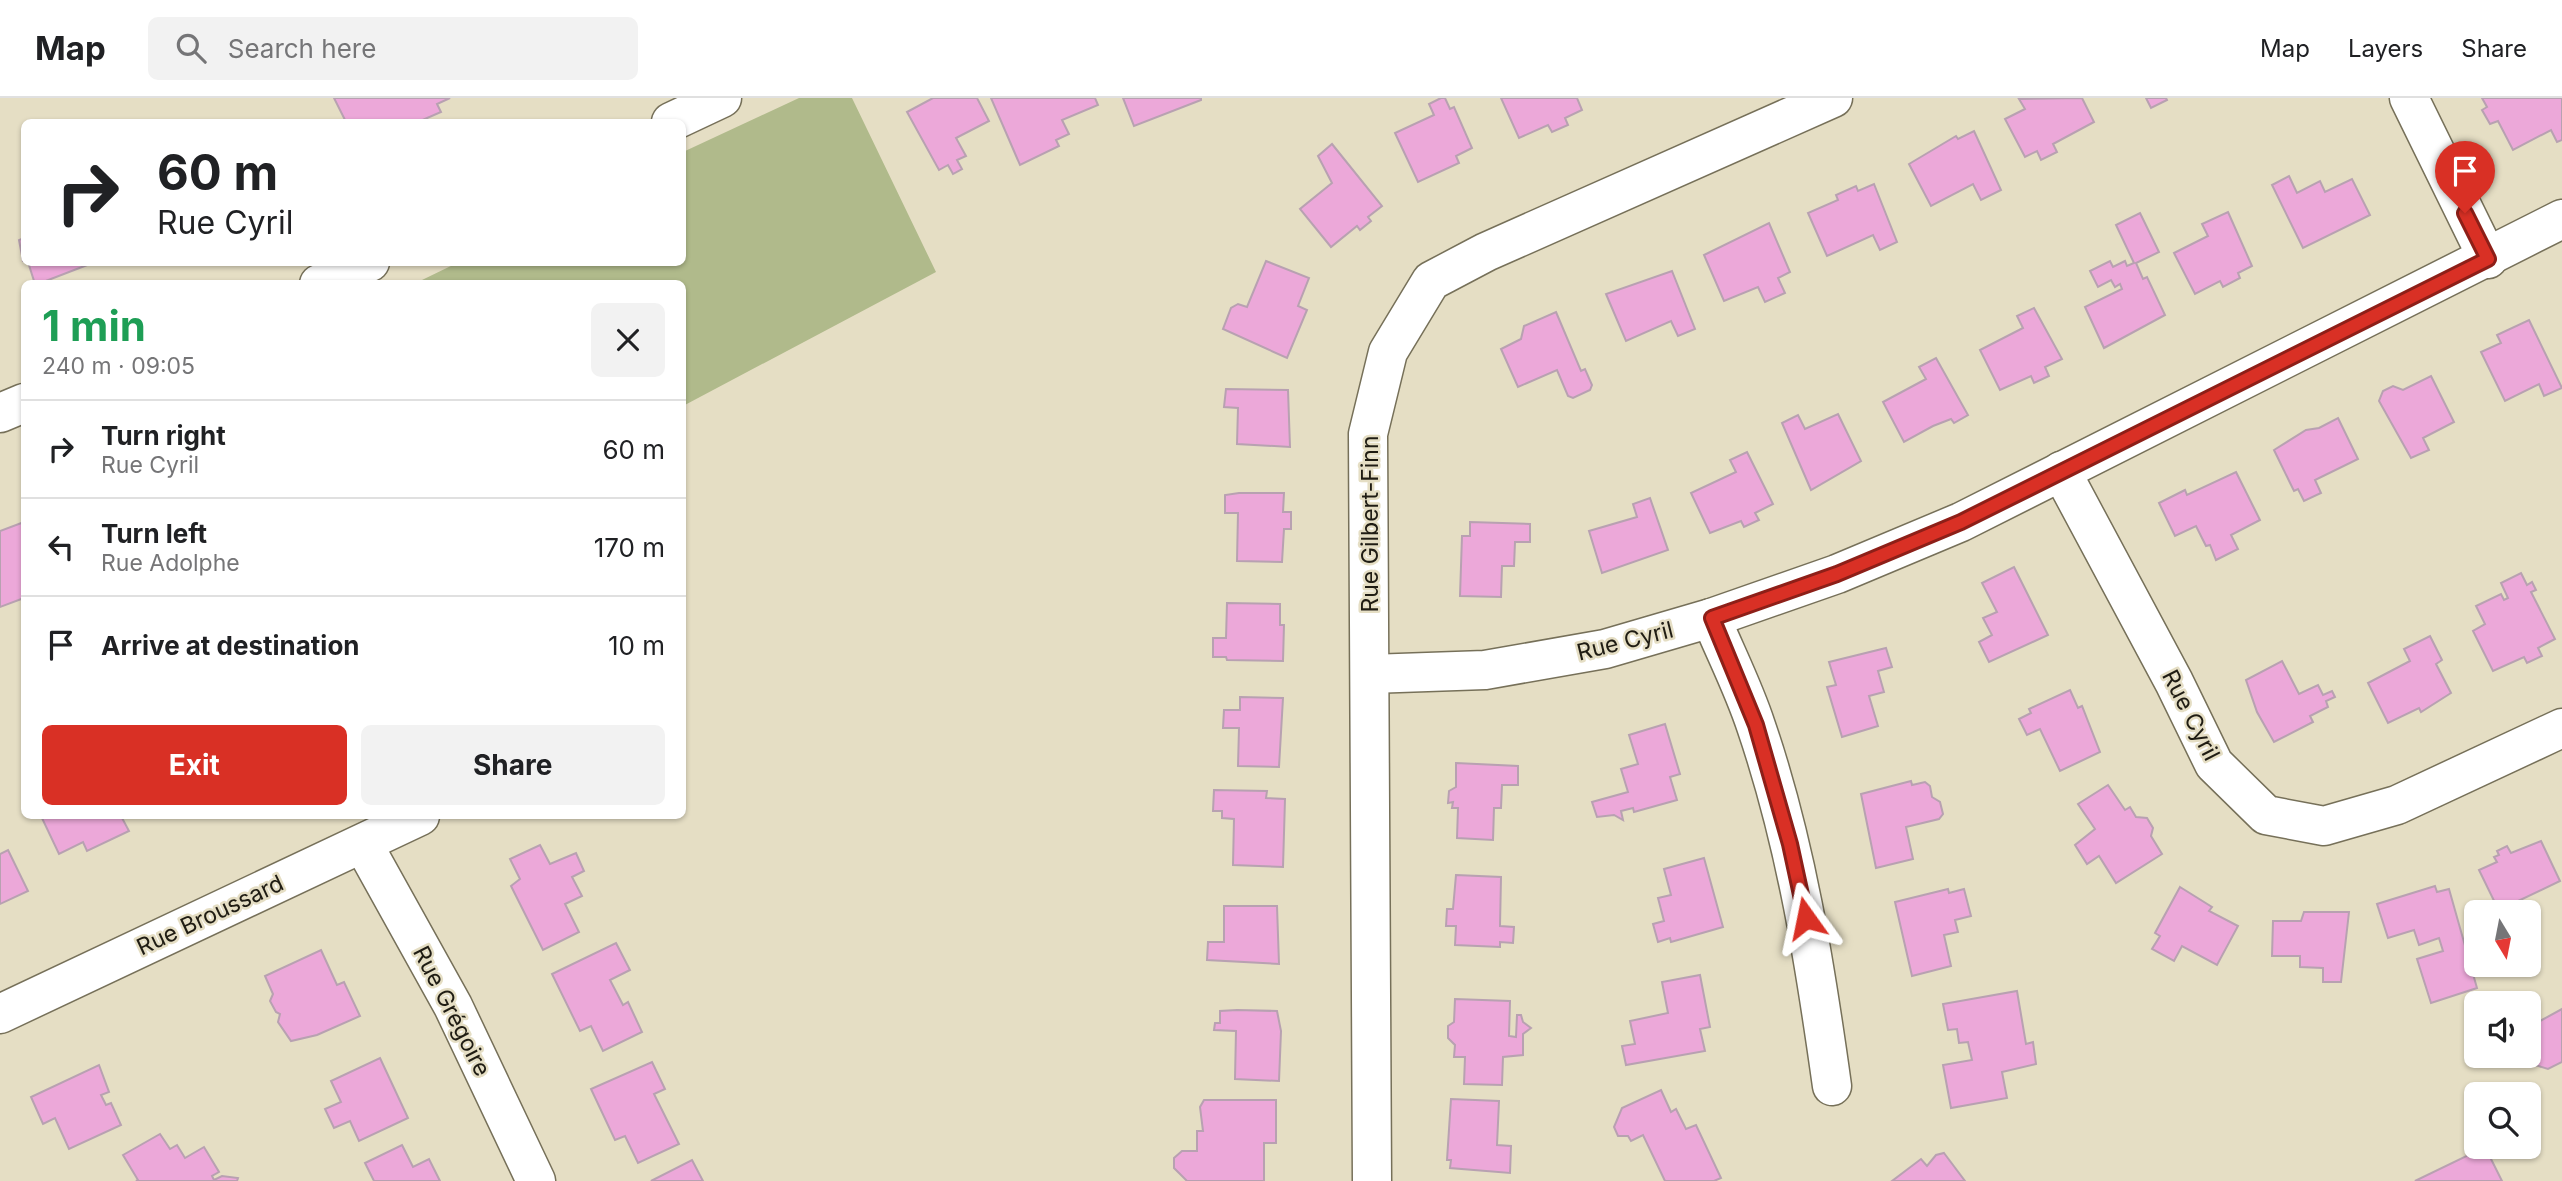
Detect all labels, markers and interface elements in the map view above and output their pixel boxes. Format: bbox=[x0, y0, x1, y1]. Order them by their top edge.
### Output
search box bbox=[148, 17, 638, 80]
text: Map bbox=[35, 28, 106, 68]
icon: search bbox=[172, 29, 210, 67]
text: Search here bbox=[228, 33, 376, 64]
text: Map bbox=[2260, 34, 2310, 63]
text: Layers bbox=[2348, 34, 2423, 63]
text: Share bbox=[2461, 34, 2527, 63]
pin bbox=[2435, 141, 2495, 213]
text: 60 m bbox=[157, 143, 278, 202]
icon: right bbox=[42, 147, 133, 238]
icon: arrive bbox=[2446, 152, 2484, 190]
text: Rue Cyril bbox=[157, 203, 294, 242]
text: 1 min bbox=[42, 300, 146, 351]
button: close bbox=[591, 303, 665, 377]
text: 240 m · 09:05 bbox=[42, 352, 195, 380]
text: Turn right bbox=[101, 420, 226, 451]
icon: right bbox=[42, 430, 80, 468]
text: 60 m bbox=[602, 434, 665, 465]
street label: Rue Gilbert-Finn bbox=[1356, 435, 1384, 613]
text: Rue Cyril bbox=[101, 451, 199, 479]
text: Turn left bbox=[101, 518, 207, 549]
icon: left bbox=[42, 528, 80, 566]
text: 170 m bbox=[594, 532, 665, 563]
text: Rue Adolphe bbox=[101, 549, 240, 577]
street label: Rue Cyril bbox=[1574, 616, 1676, 666]
icon: arrive bbox=[42, 626, 80, 664]
text: Arrive at destination bbox=[101, 630, 360, 661]
text: 10 m bbox=[608, 630, 665, 661]
street label: Rue Cyril bbox=[2156, 665, 2226, 765]
button: Exit bbox=[42, 725, 347, 805]
button: Share bbox=[361, 725, 665, 805]
street label: Rue Broussard bbox=[132, 869, 288, 961]
position arrow bbox=[1769, 881, 1843, 955]
north arrow bbox=[2464, 900, 2541, 976]
map controls bbox=[2464, 900, 2541, 1159]
street label: Rue Grégoire bbox=[407, 941, 497, 1081]
button: sound bbox=[2464, 991, 2541, 1068]
button: search bbox=[2464, 1082, 2541, 1159]

